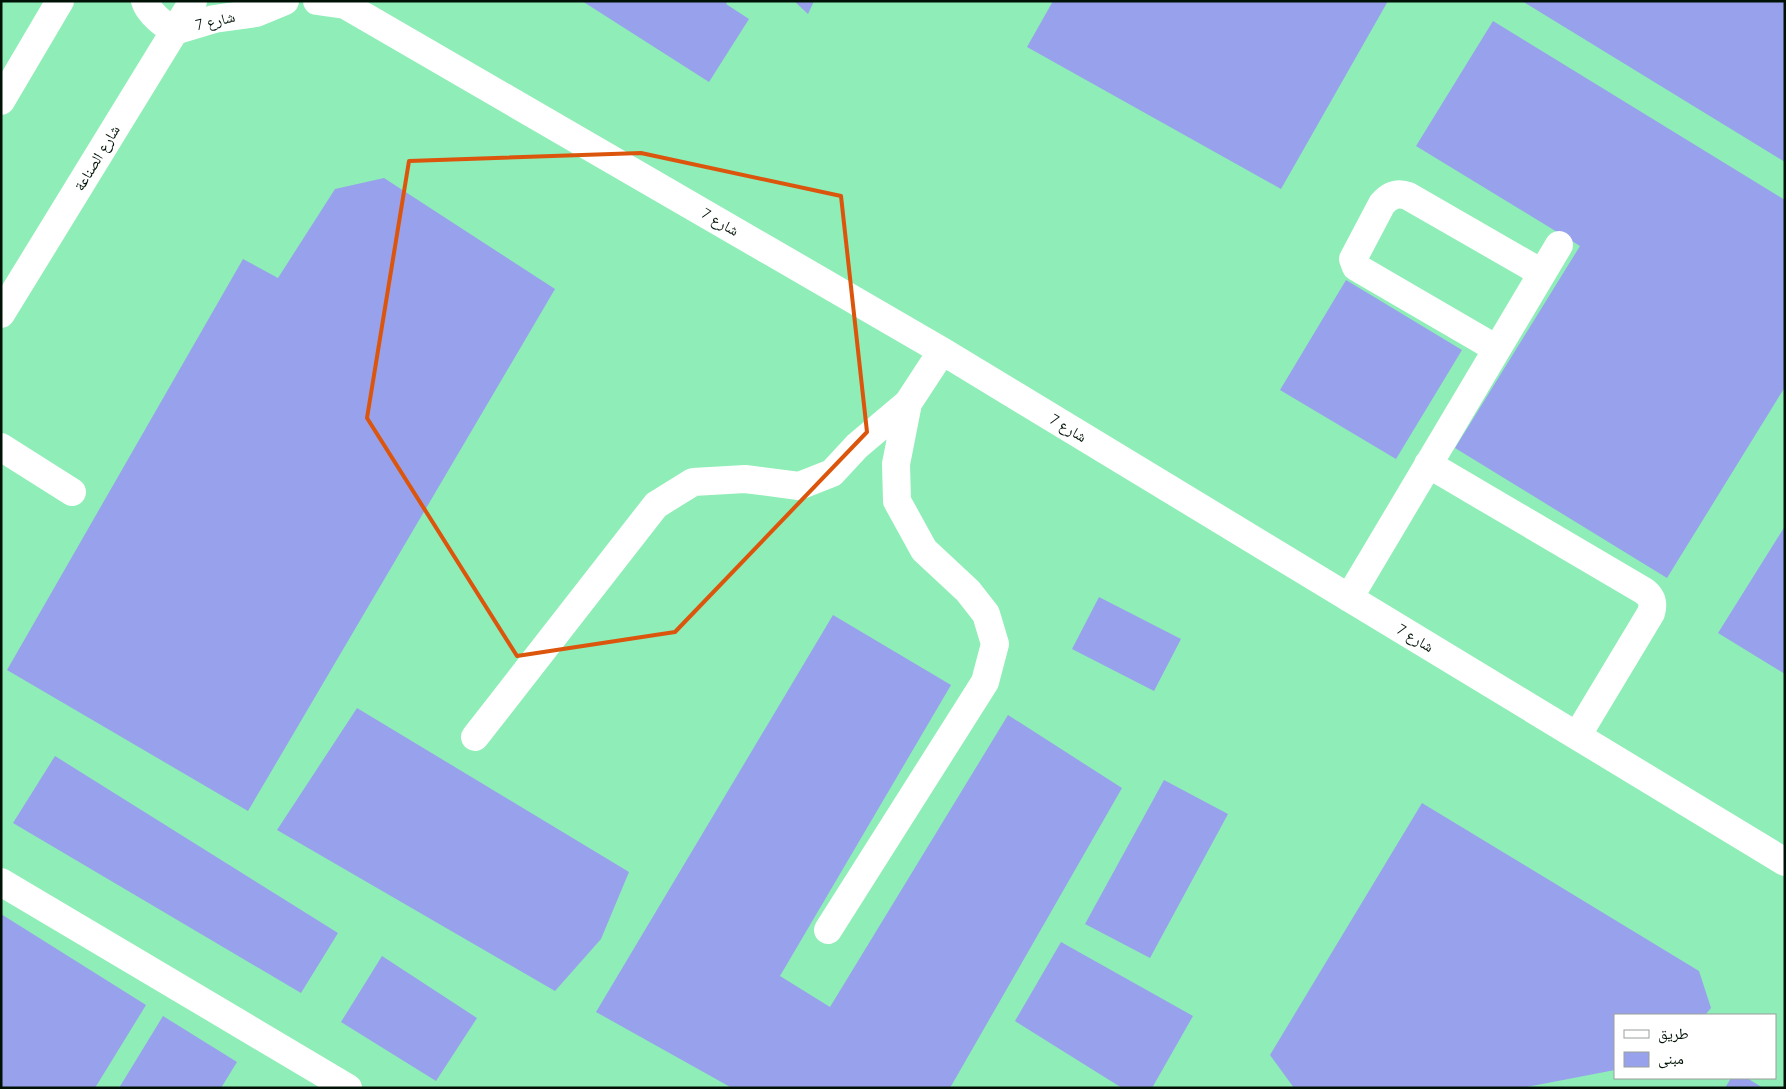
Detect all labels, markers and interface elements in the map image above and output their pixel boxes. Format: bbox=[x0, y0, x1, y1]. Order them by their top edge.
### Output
street label: شارع 7 bbox=[193, 7, 237, 35]
street label: شارع الصناعة bbox=[69, 121, 125, 195]
street label: شارع 7 bbox=[698, 203, 743, 241]
street label: شارع 7 bbox=[1046, 409, 1091, 447]
street label: شارع 7 bbox=[1393, 619, 1438, 657]
legend bbox=[1614, 1014, 1776, 1079]
text: طريق bbox=[1658, 1024, 1689, 1044]
text: مبنى bbox=[1658, 1049, 1684, 1069]

